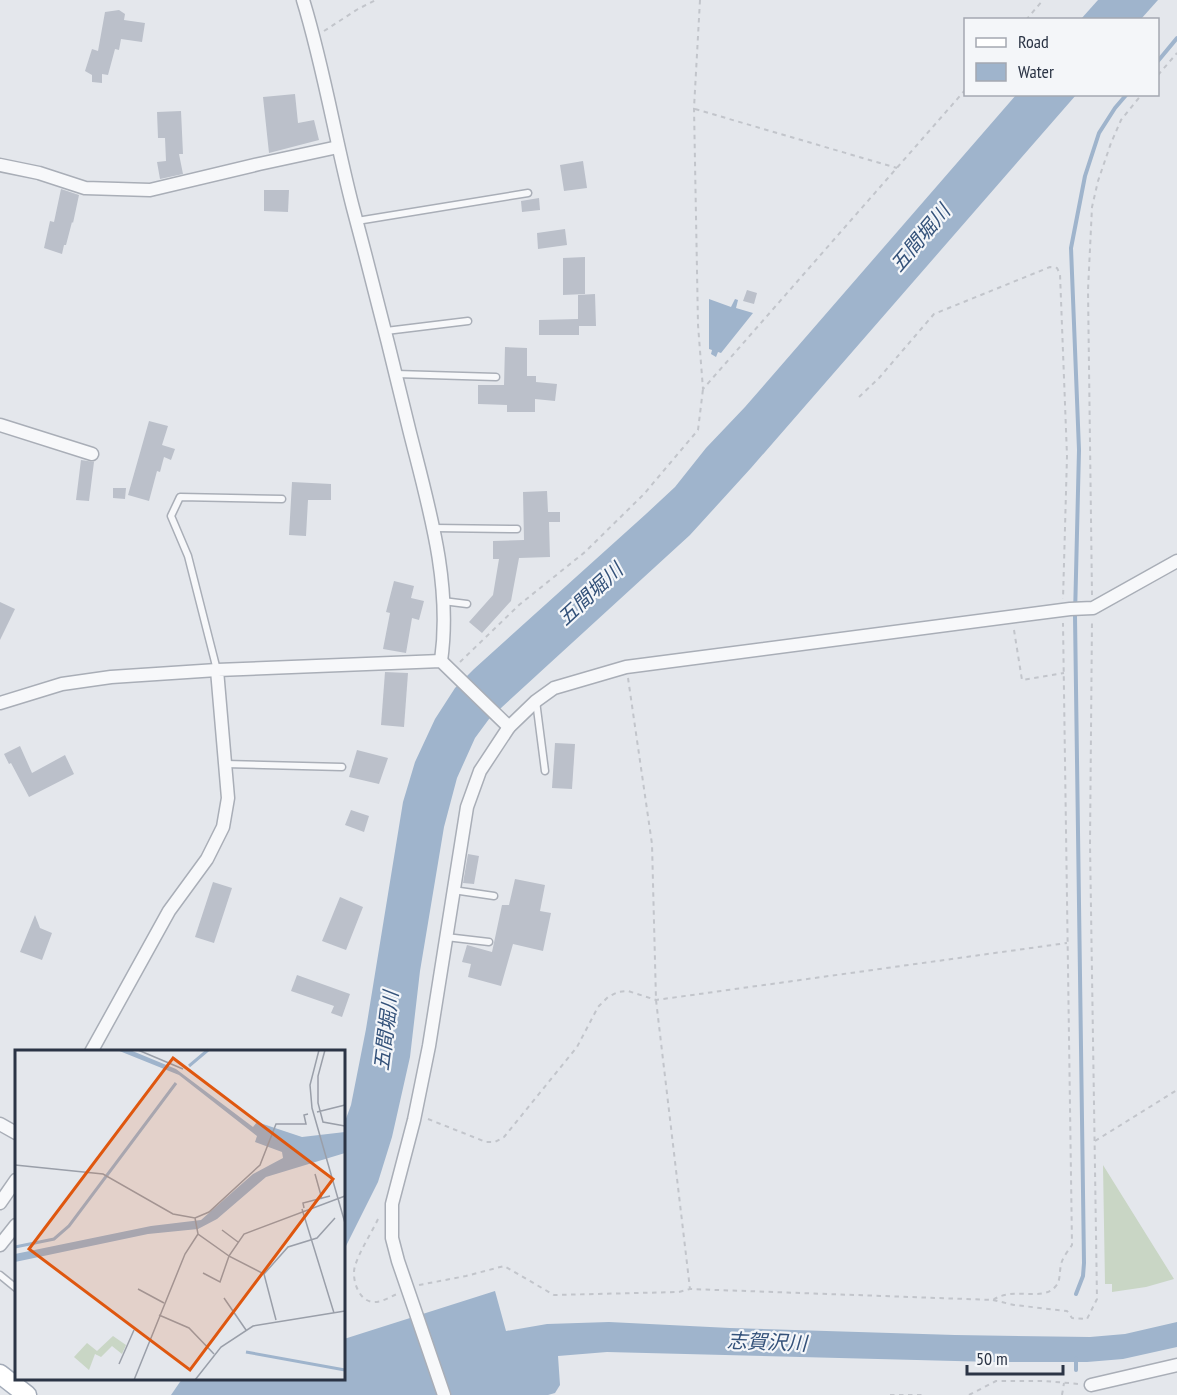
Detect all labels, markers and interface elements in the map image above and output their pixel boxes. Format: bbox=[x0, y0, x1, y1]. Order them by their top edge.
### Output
legend bbox=[964, 18, 1159, 96]
text: Road bbox=[1018, 30, 1049, 53]
text: Water bbox=[1018, 60, 1054, 83]
water label: 五間堀川 bbox=[884, 197, 957, 277]
water label: 五間堀川 bbox=[552, 556, 630, 631]
water label: 五間堀川 bbox=[368, 988, 404, 1072]
inset map bbox=[15, 1050, 345, 1380]
water label: 志賀沢川 bbox=[727, 1328, 809, 1356]
scale bar bbox=[967, 1338, 1063, 1376]
text: 50 m bbox=[976, 1347, 1008, 1370]

